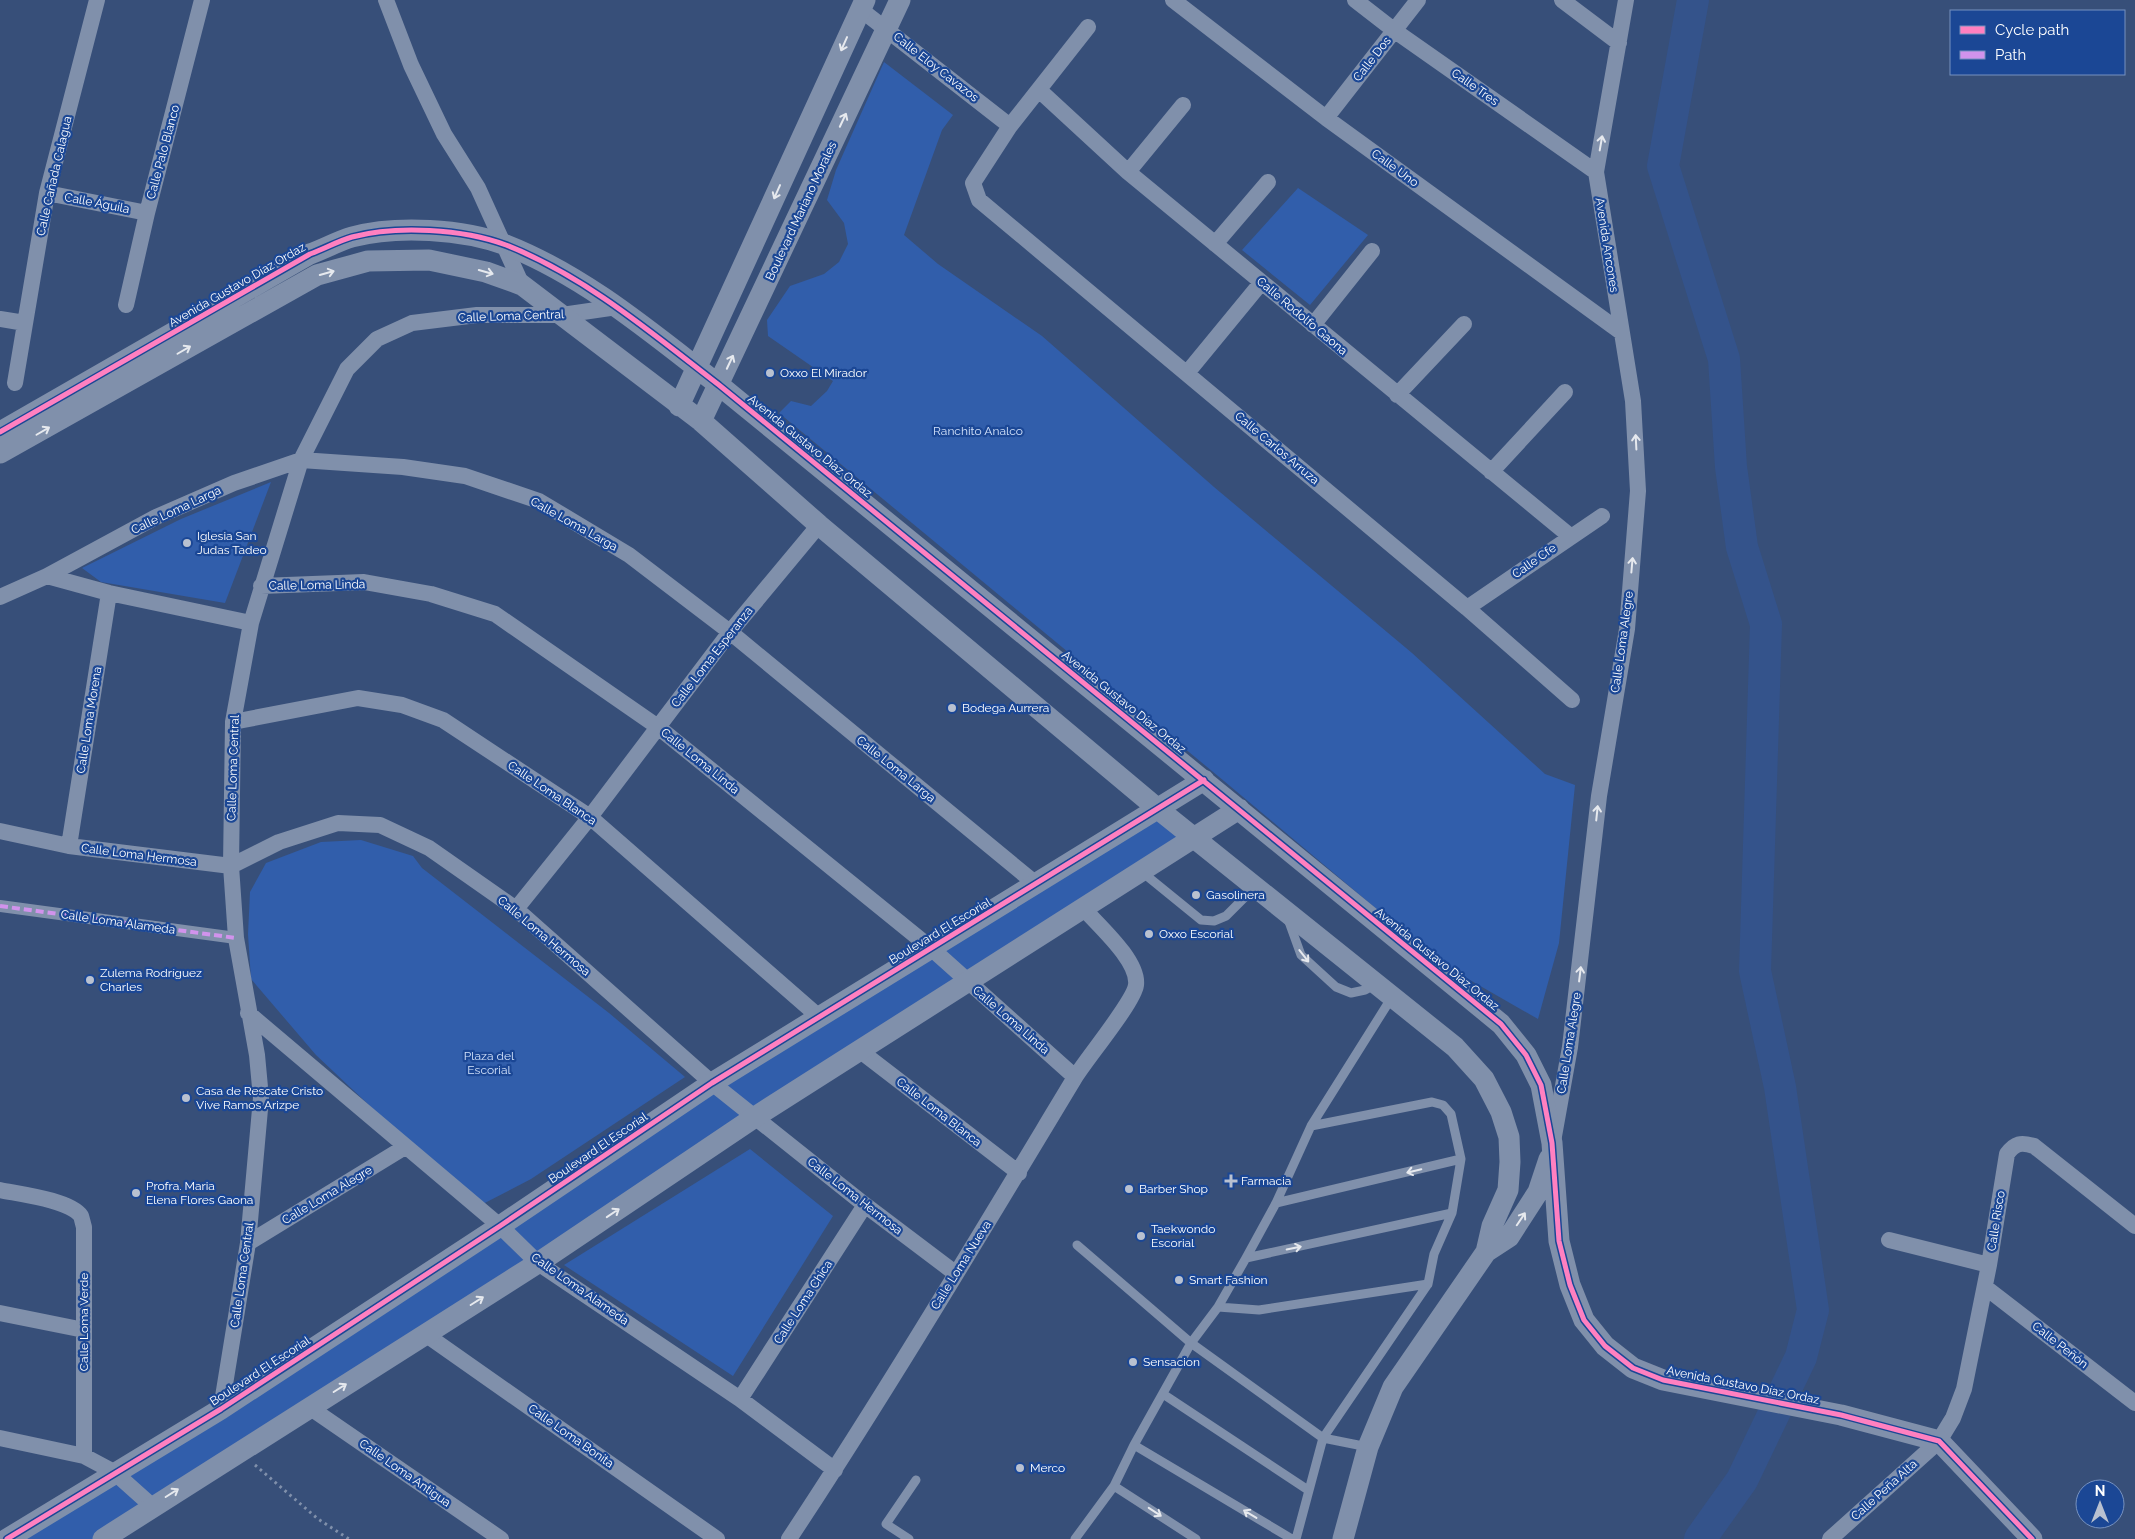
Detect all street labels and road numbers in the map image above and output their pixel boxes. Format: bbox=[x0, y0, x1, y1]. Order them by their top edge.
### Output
street label: Calle Eloy Cavazos bbox=[891, 29, 982, 105]
street label: Calle Dos bbox=[1350, 34, 1394, 84]
street label: Calle Tres bbox=[1449, 66, 1501, 108]
street label: Calle Palo Blanco bbox=[144, 103, 182, 201]
street label: Calle Cañada Calagua bbox=[33, 115, 75, 237]
street label: Boulevard Mariano Morales bbox=[763, 139, 839, 283]
street label: Calle Uno bbox=[1369, 146, 1421, 190]
street label: Calle Águila bbox=[63, 190, 131, 216]
street label: Avenida Ancones bbox=[1593, 197, 1621, 294]
street label: Avenida Gustavo Díaz Ordaz bbox=[166, 240, 308, 330]
street label: Calle Rodolfo Gaona bbox=[1254, 274, 1350, 358]
street label: Calle Loma Central bbox=[458, 307, 565, 325]
street label: Avenida Gustavo Díaz Ordaz bbox=[745, 392, 875, 500]
street label: Calle Carlos Arruza bbox=[1232, 409, 1322, 487]
street label: Calle Loma Larga bbox=[129, 483, 223, 537]
street label: Calle Loma Larga bbox=[528, 494, 620, 554]
street label: Calle Cfe bbox=[1509, 541, 1559, 581]
street label: Calle Loma Linda bbox=[269, 577, 365, 593]
street label: Calle Loma Alegre bbox=[1608, 590, 1636, 694]
street label: Calle Loma Esperanza bbox=[668, 604, 756, 710]
street label: Avenida Gustavo Díaz Ordaz bbox=[1059, 648, 1189, 756]
street label: Calle Loma Morena bbox=[74, 665, 104, 775]
street label: Calle Loma Central bbox=[224, 714, 242, 821]
street label: Calle Loma Linda bbox=[658, 725, 742, 797]
street label: Calle Loma Larga bbox=[854, 733, 938, 805]
street label: Calle Loma Blanca bbox=[505, 758, 599, 828]
street label: Calle Loma Hermosa bbox=[80, 841, 198, 869]
street label: Calle Loma Hermosa bbox=[495, 893, 593, 979]
street label: Boulevard El Escorial bbox=[887, 895, 994, 967]
street label: Avenida Gustavo Díaz Ordaz bbox=[1372, 905, 1502, 1013]
street label: Calle Loma Alameda bbox=[60, 907, 176, 937]
street label: Calle Loma Linda bbox=[970, 983, 1052, 1057]
street label: Calle Loma Alegre bbox=[1554, 991, 1584, 1095]
street label: Calle Loma Blanca bbox=[894, 1074, 984, 1150]
street label: Boulevard El Escorial bbox=[546, 1109, 651, 1186]
street label: Calle Loma Hermosa bbox=[805, 1155, 905, 1237]
street label: Calle Loma Alegre bbox=[279, 1163, 375, 1227]
street label: Calle Risco bbox=[1984, 1190, 2008, 1252]
street label: Calle Loma Nueva bbox=[928, 1218, 994, 1312]
street label: Calle Loma Central bbox=[228, 1221, 256, 1329]
street label: Calle Loma Alameda bbox=[529, 1250, 631, 1328]
street label: Calle Loma Chica bbox=[771, 1258, 835, 1346]
street label: Calle Loma Verde bbox=[77, 1273, 91, 1371]
street label: Calle Peñón bbox=[2029, 1319, 2091, 1371]
street label: Boulevard El Escorial bbox=[207, 1333, 313, 1409]
street label: Avenida Gustavo Díaz Ordaz bbox=[1665, 1363, 1821, 1407]
street label: Calle Loma Bonita bbox=[525, 1401, 617, 1471]
street label: Calle Loma Antigua bbox=[357, 1436, 453, 1510]
street label: Calle Peña Alta bbox=[1848, 1457, 1920, 1523]

